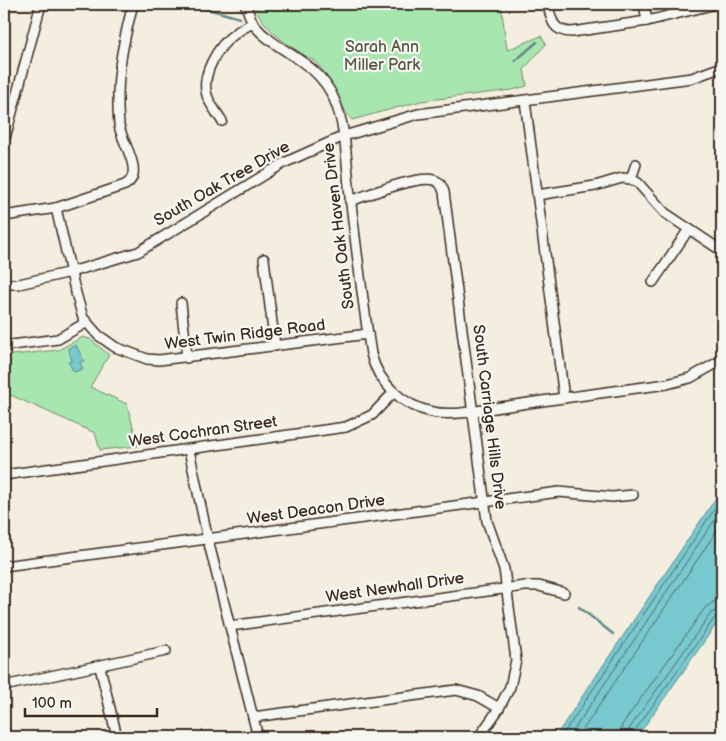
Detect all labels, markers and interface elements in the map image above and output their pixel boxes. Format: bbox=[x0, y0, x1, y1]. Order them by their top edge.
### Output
park label: Sarah Ann Miller Park bbox=[344, 38, 420, 75]
street label: South Oak Tree Drive bbox=[151, 137, 294, 231]
street label: South Oak Haven Drive bbox=[319, 141, 359, 310]
street label: West Twin Ridge Road bbox=[163, 316, 327, 354]
street label: South Carriage Hills Drive bbox=[468, 324, 510, 511]
street label: West Cochran Street bbox=[128, 412, 278, 452]
street label: West Deacon Drive bbox=[246, 491, 387, 529]
street label: West Newhall Drive bbox=[325, 569, 466, 607]
scale bar bbox=[25, 686, 158, 718]
text: 100 m bbox=[32, 694, 72, 713]

